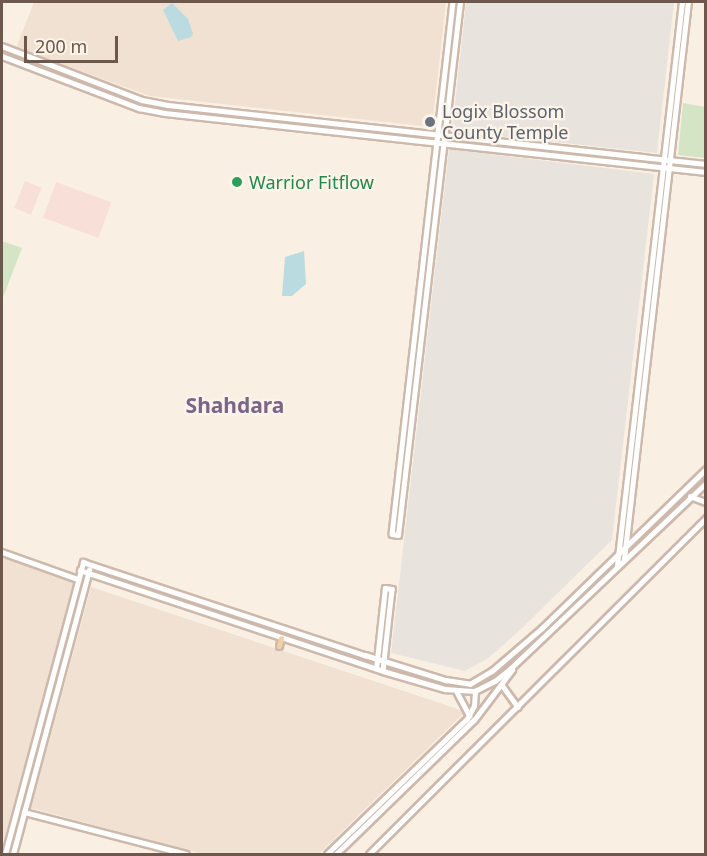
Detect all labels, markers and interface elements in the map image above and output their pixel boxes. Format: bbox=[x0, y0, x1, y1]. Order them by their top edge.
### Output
scale bar bbox=[27, 24, 122, 62]
text: 200 m bbox=[35, 34, 87, 58]
place label: Logix Blossom County Temple bbox=[442, 101, 568, 144]
marker: Logix Blossom County Temple bbox=[423, 115, 437, 129]
place label: Warrior Fitflow bbox=[249, 171, 374, 193]
marker: Warrior Fitflow bbox=[230, 175, 244, 189]
district label: Shahdara bbox=[186, 392, 284, 418]

